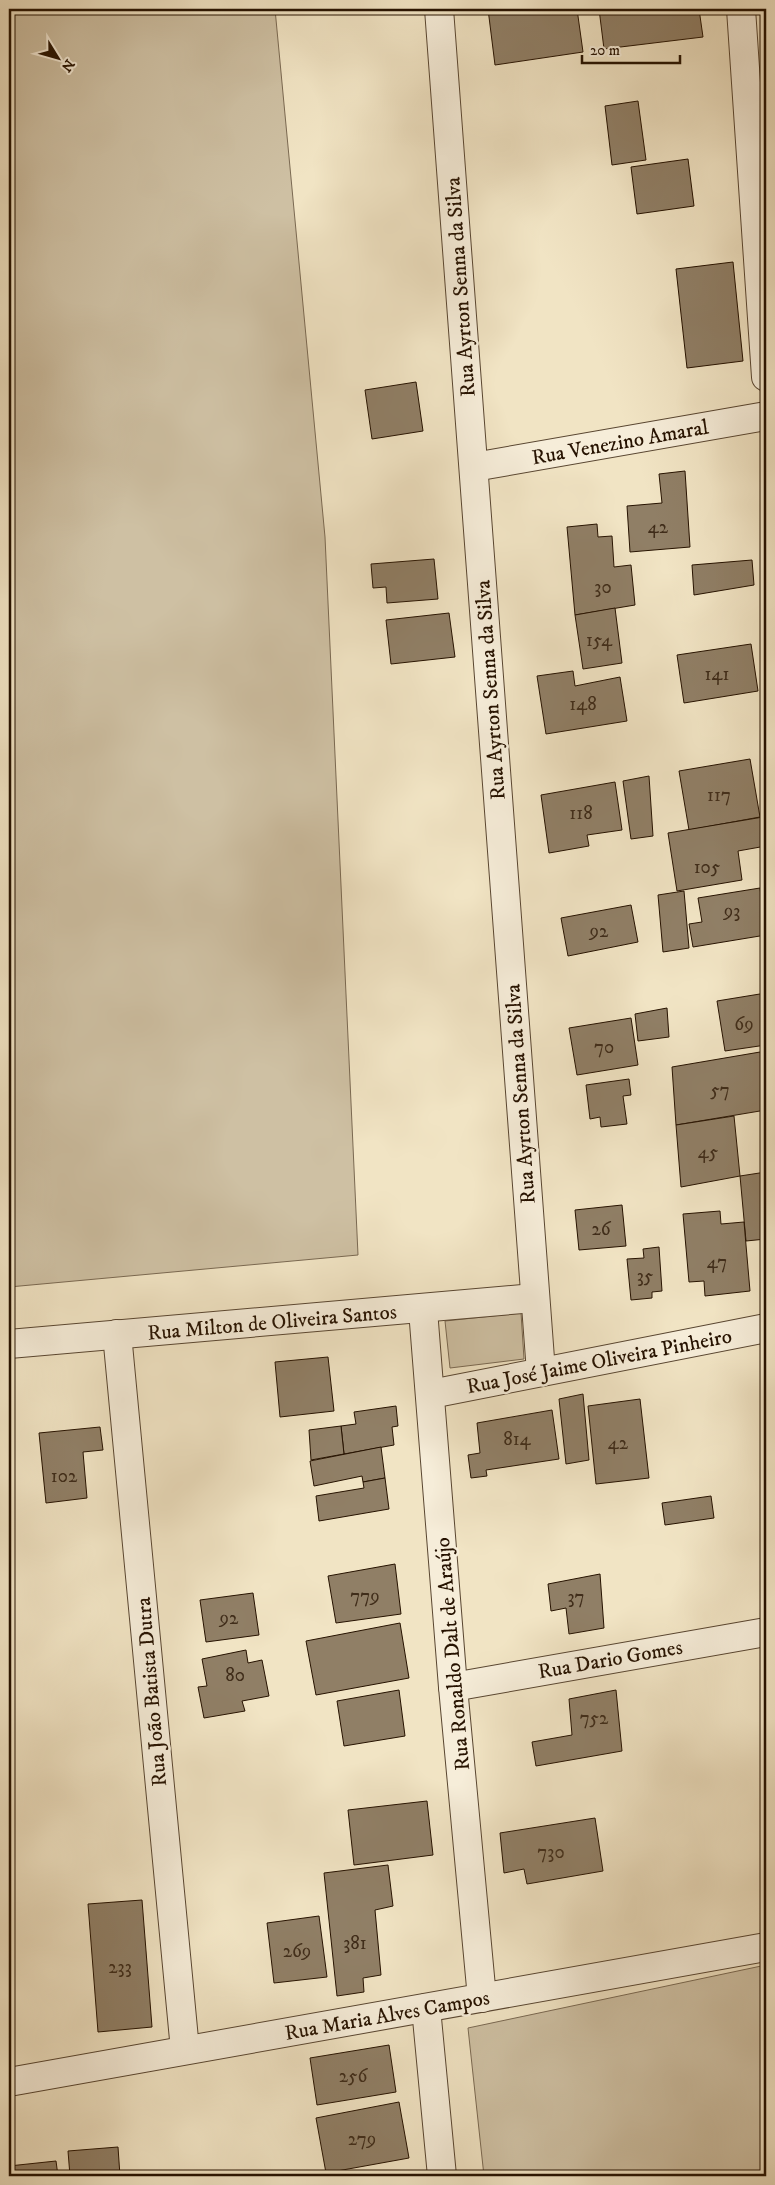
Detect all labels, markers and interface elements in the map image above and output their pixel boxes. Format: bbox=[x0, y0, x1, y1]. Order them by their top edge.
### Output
north arrow bbox=[32, 32, 82, 82]
scale bar bbox=[582, 32, 680, 64]
text: 20 m bbox=[590, 41, 620, 60]
text: N bbox=[57, 55, 78, 76]
street label: Rua Ayrton Senna da Silva bbox=[440, 176, 482, 398]
street label: Rua Venezino Amaral bbox=[530, 414, 711, 471]
house number: 42 bbox=[648, 516, 669, 539]
house number: 30 bbox=[594, 576, 612, 599]
street label: Rua Ayrton Senna da Silva bbox=[470, 579, 512, 801]
house number: 154 bbox=[586, 629, 613, 652]
house number: 141 bbox=[705, 663, 729, 686]
house number: 148 bbox=[569, 693, 597, 716]
house number: 117 bbox=[707, 784, 731, 807]
house number: 118 bbox=[569, 802, 593, 825]
house number: 105 bbox=[694, 856, 721, 879]
house number: 93 bbox=[723, 900, 740, 923]
house number: 92 bbox=[589, 920, 609, 943]
street label: Rua Ayrton Senna da Silva bbox=[500, 983, 542, 1205]
house number: 69 bbox=[734, 1013, 754, 1036]
house number: 70 bbox=[594, 1036, 614, 1059]
house number: 57 bbox=[710, 1079, 730, 1102]
house number: 45 bbox=[698, 1141, 719, 1164]
house number: 26 bbox=[591, 1218, 612, 1241]
house number: 47 bbox=[707, 1251, 727, 1274]
house number: 35 bbox=[637, 1265, 654, 1288]
street label: Rua Milton de Oliveira Santos bbox=[146, 1299, 398, 1347]
street label: Rua José Jaime Oliveira Pinheiro bbox=[464, 1323, 734, 1400]
house number: 814 bbox=[503, 1428, 532, 1451]
house number: 42 bbox=[608, 1432, 629, 1455]
house number: 102 bbox=[51, 1465, 78, 1488]
street label: Rua Ronaldo Dalt de Araújo bbox=[430, 1536, 476, 1772]
house number: 779 bbox=[350, 1585, 380, 1608]
house number: 37 bbox=[567, 1586, 585, 1609]
street label: Rua João Batista Dutra bbox=[131, 1596, 173, 1788]
house number: 92 bbox=[219, 1607, 239, 1630]
street label: Rua Dario Gomes bbox=[536, 1634, 684, 1685]
house number: 80 bbox=[225, 1664, 245, 1687]
house number: 752 bbox=[580, 1707, 609, 1730]
house number: 730 bbox=[537, 1841, 565, 1864]
house number: 381 bbox=[343, 1932, 367, 1955]
house number: 269 bbox=[283, 1940, 311, 1963]
house number: 233 bbox=[108, 1956, 132, 1979]
street label: Rua Maria Alves Campos bbox=[283, 1985, 492, 2047]
house number: 256 bbox=[339, 2065, 368, 2088]
house number: 279 bbox=[348, 2128, 376, 2151]

